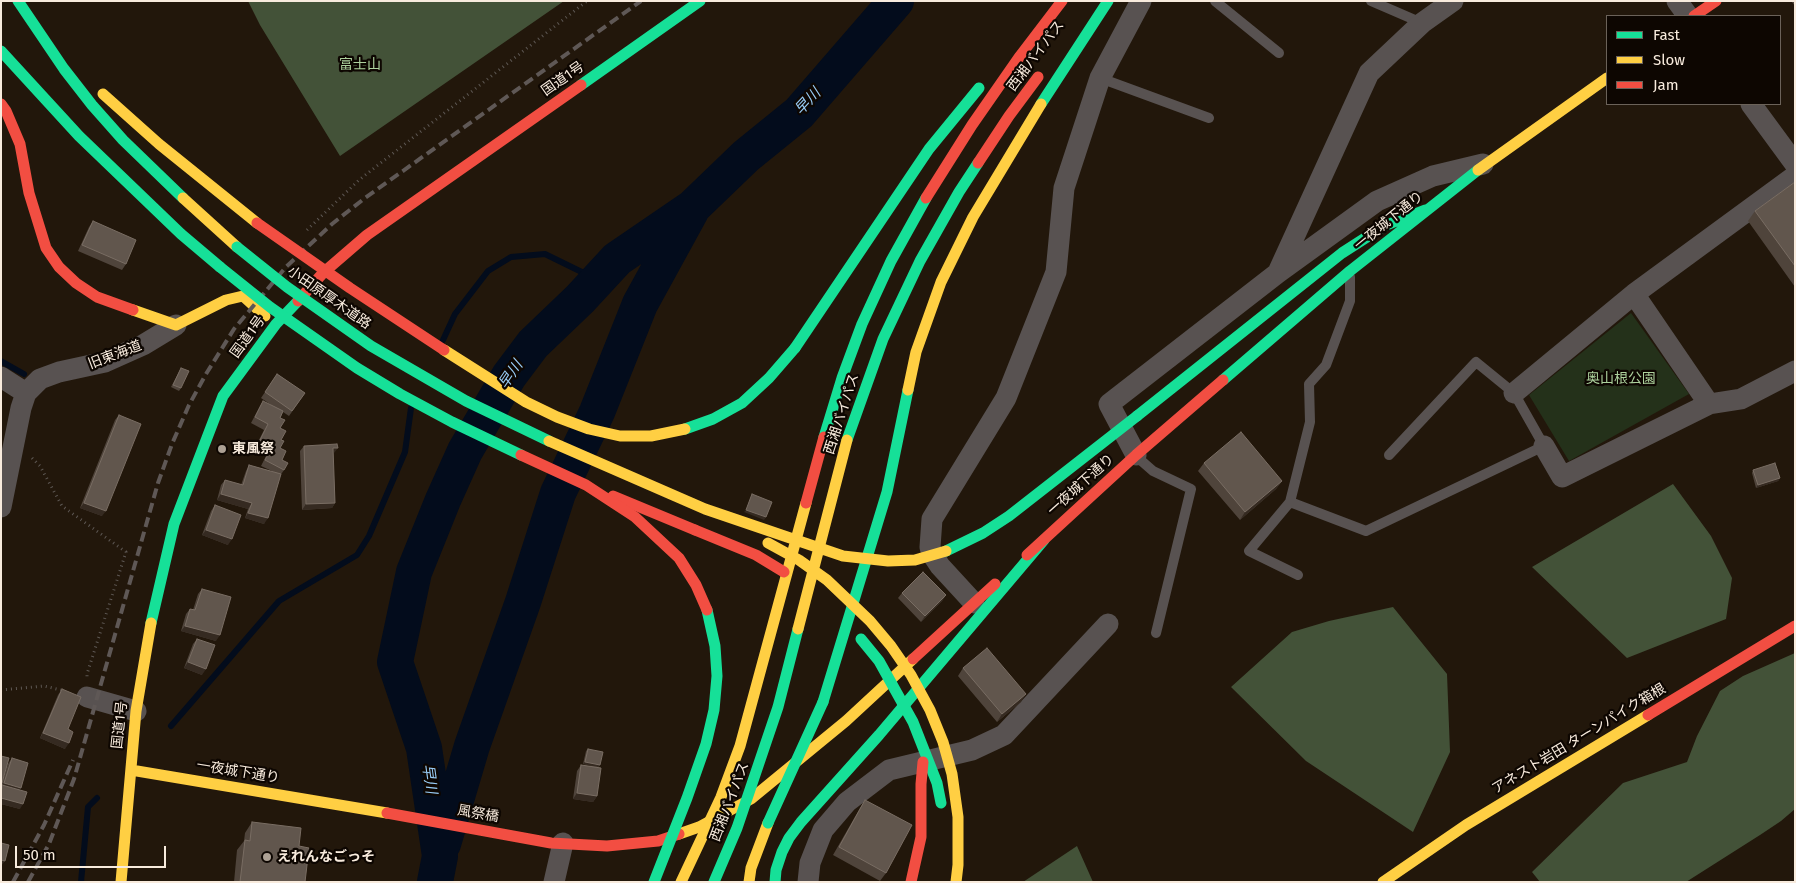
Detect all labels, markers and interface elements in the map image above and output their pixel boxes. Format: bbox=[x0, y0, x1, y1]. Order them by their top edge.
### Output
legend bbox=[1606, 15, 1781, 105]
street label: 西湘バイパス bbox=[1004, 17, 1068, 95]
text: Fast bbox=[1653, 26, 1680, 44]
text: Slow bbox=[1653, 51, 1685, 69]
park label: 富士山 bbox=[339, 57, 381, 73]
street label: 国道1号 bbox=[538, 58, 588, 100]
text: Jam bbox=[1653, 76, 1679, 94]
water label: 早川 bbox=[791, 85, 825, 119]
street label: 一夜城下通り bbox=[1351, 188, 1427, 254]
street label: 小田原厚木道路 bbox=[284, 263, 374, 333]
street label: 国道1号 bbox=[227, 313, 269, 361]
street label: 旧東海道 bbox=[86, 337, 144, 373]
water label: 早川 bbox=[495, 358, 527, 392]
street label: 西湘バイパス bbox=[821, 371, 863, 457]
park label: 奥山根公園 bbox=[1586, 371, 1656, 387]
place label: 東風祭 bbox=[232, 441, 274, 457]
marker: 東風祭 bbox=[216, 443, 228, 455]
street label: 一夜城下通り bbox=[1044, 451, 1118, 519]
street label: アネスト岩田 ターンパイク箱根 bbox=[1489, 680, 1669, 798]
street label: 国道1号 bbox=[109, 700, 131, 750]
street label: 一夜城下通り bbox=[195, 757, 281, 787]
street label: 西湘バイパス bbox=[707, 760, 753, 844]
water label: 早川 bbox=[418, 763, 440, 795]
street label: 風祭橋 bbox=[456, 802, 500, 826]
scale bar bbox=[18, 836, 169, 868]
text: 50 m bbox=[23, 846, 56, 864]
place label: えれんなごっそ bbox=[277, 849, 375, 865]
marker: えれんなごっそ bbox=[261, 851, 273, 863]

